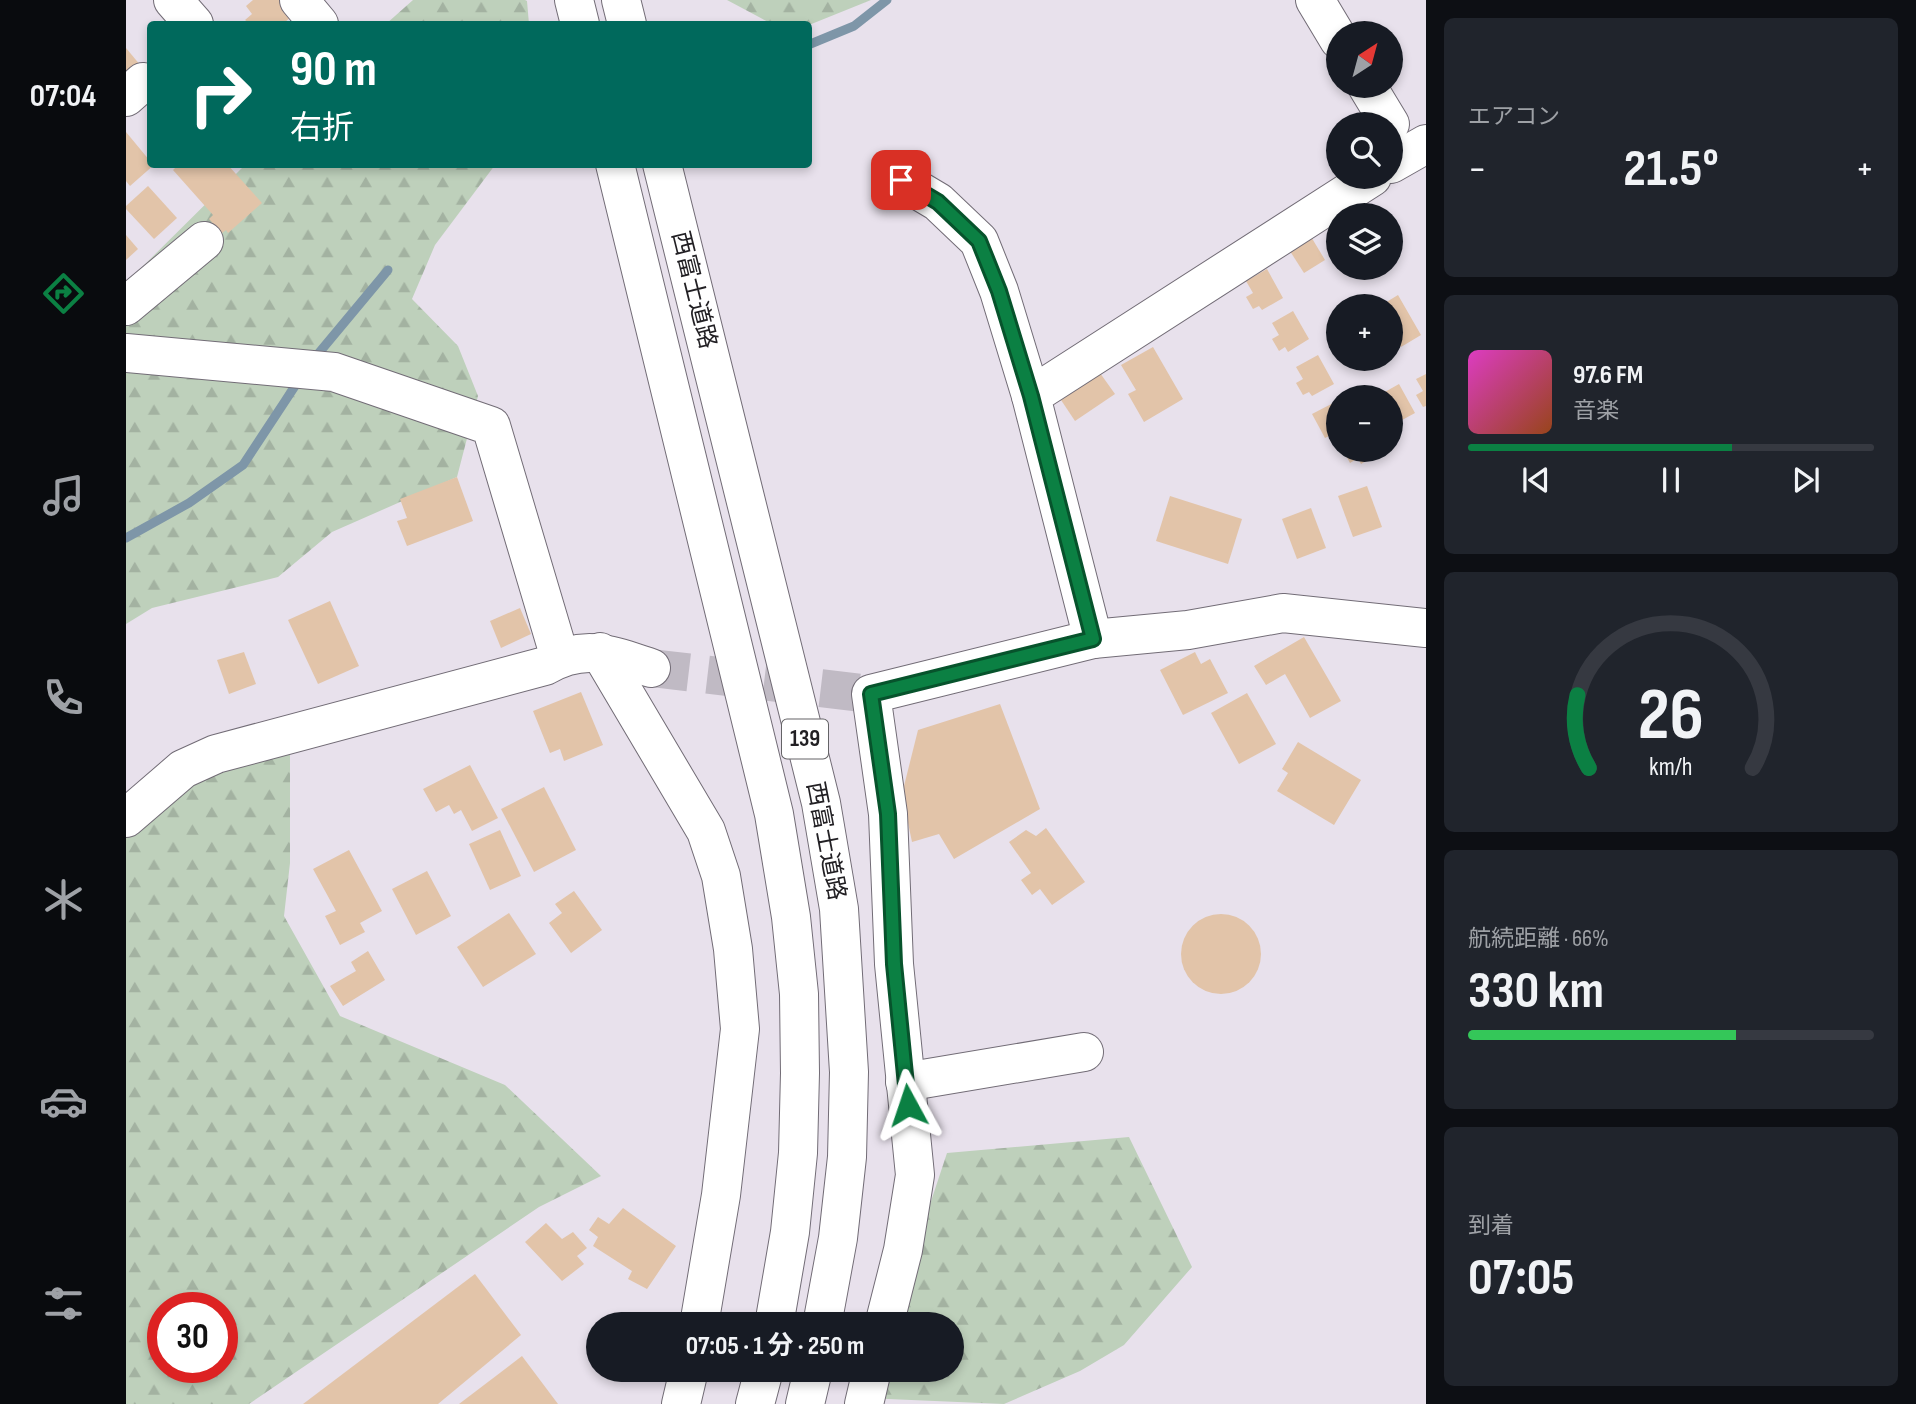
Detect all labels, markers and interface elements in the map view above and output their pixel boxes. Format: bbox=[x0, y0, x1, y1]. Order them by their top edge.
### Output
north arrow bbox=[1326, 21, 1404, 98]
map controls bbox=[1326, 21, 1403, 462]
text: 90 m bbox=[290, 41, 377, 100]
icon: right bbox=[175, 49, 266, 140]
text: 07:04 bbox=[30, 77, 96, 116]
text: エアコン bbox=[1468, 103, 1560, 131]
text: 右折 bbox=[290, 109, 354, 148]
button: search bbox=[1326, 112, 1403, 189]
text: 21.5° bbox=[1623, 138, 1719, 201]
text: − bbox=[1468, 147, 1487, 192]
text: + bbox=[1855, 147, 1874, 192]
pin bbox=[871, 150, 931, 210]
icon: arrive bbox=[882, 161, 920, 199]
button: layers bbox=[1326, 203, 1403, 280]
street label: 西富士道路 bbox=[665, 228, 723, 352]
icon: directions bbox=[39, 269, 88, 318]
button: + bbox=[1326, 294, 1403, 371]
text: 97.6 FM bbox=[1573, 360, 1643, 391]
button: − bbox=[1326, 385, 1403, 462]
text: 音楽 bbox=[1573, 397, 1619, 425]
icon: previous bbox=[1517, 461, 1555, 499]
icon: pause bbox=[1652, 461, 1690, 499]
icon: next bbox=[1787, 461, 1825, 499]
icon: music bbox=[39, 471, 88, 520]
text: 26 bbox=[1638, 672, 1704, 760]
icon: phone bbox=[39, 673, 88, 722]
road number: 139 bbox=[782, 720, 828, 758]
text: km/h bbox=[1649, 752, 1693, 783]
street label: 西富士道路 bbox=[800, 779, 852, 903]
icon: climate bbox=[39, 875, 88, 924]
text: 航続距離 · 66% bbox=[1468, 925, 1609, 953]
text: 330 km bbox=[1468, 960, 1604, 1023]
position arrow bbox=[871, 1068, 945, 1142]
icon: car bbox=[39, 1077, 88, 1126]
text: 到着 bbox=[1468, 1212, 1514, 1240]
text: 07:05 bbox=[1468, 1247, 1574, 1310]
icon: filters bbox=[39, 1279, 88, 1328]
speed limit sign: 30 bbox=[147, 1292, 238, 1383]
text: 07:05 · 1 分 · 250 m bbox=[686, 1331, 864, 1362]

